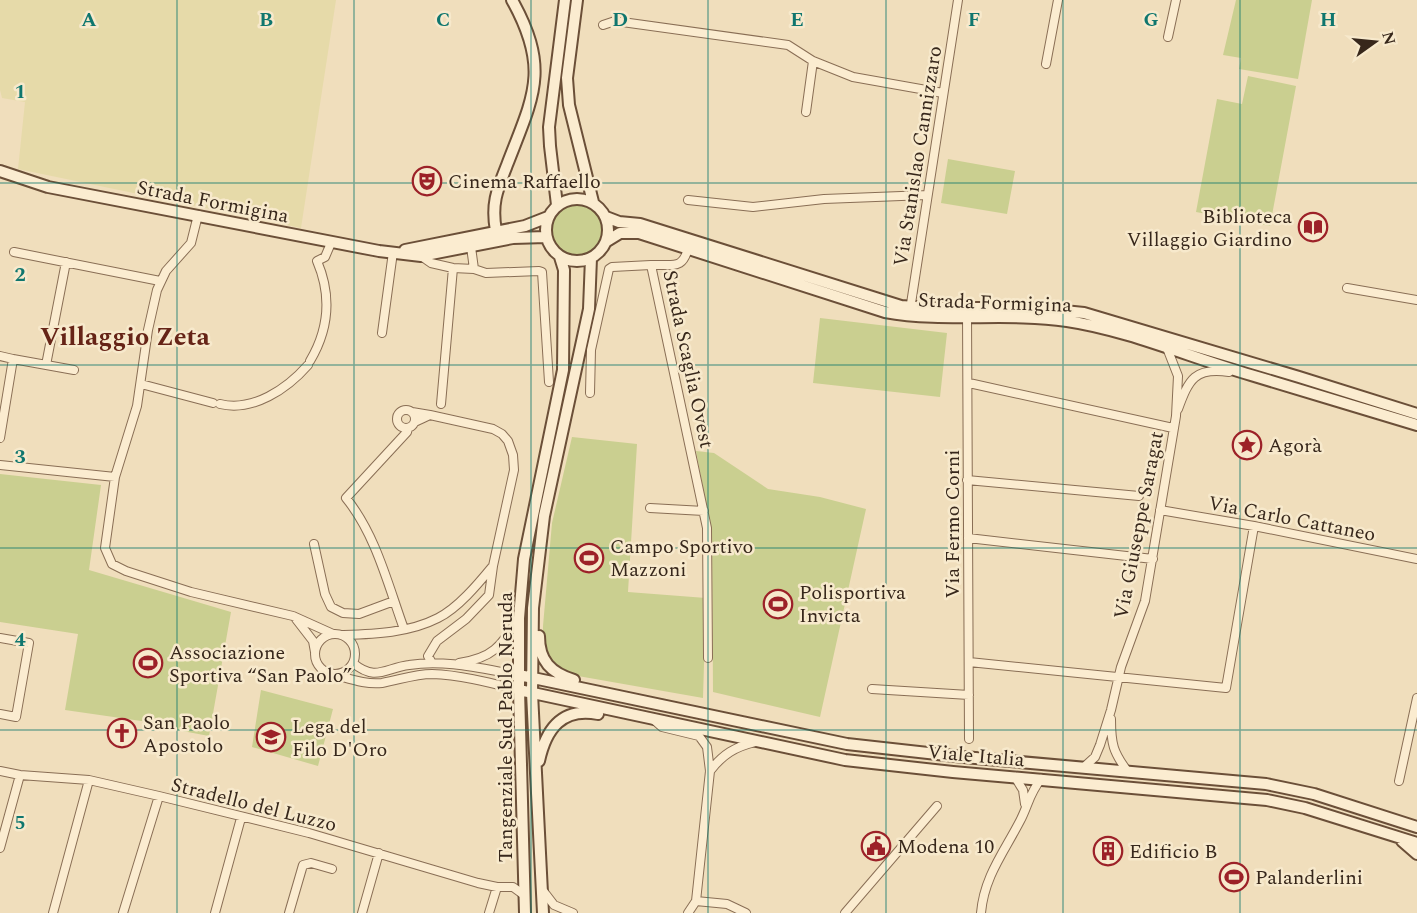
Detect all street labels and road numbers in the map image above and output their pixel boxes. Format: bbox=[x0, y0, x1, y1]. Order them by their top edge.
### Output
street label: Via Stanislao Cannizzaro bbox=[886, 44, 950, 269]
street label: Strada Formigina bbox=[134, 173, 292, 231]
street label: Strada Scaglia Ovest bbox=[655, 267, 722, 451]
street label: Strada Formigina bbox=[917, 285, 1073, 321]
street label: Via Giuseppe Saragat bbox=[1106, 429, 1172, 622]
street label: Via Fermo Corni bbox=[938, 449, 968, 599]
street label: Via Carlo Cattaneo bbox=[1205, 488, 1378, 550]
street label: Tangenziale Sud Pablo Neruda bbox=[491, 591, 521, 862]
street label: Viale Italia bbox=[926, 737, 1026, 775]
street label: Stradello del Luzzo bbox=[168, 770, 340, 840]

